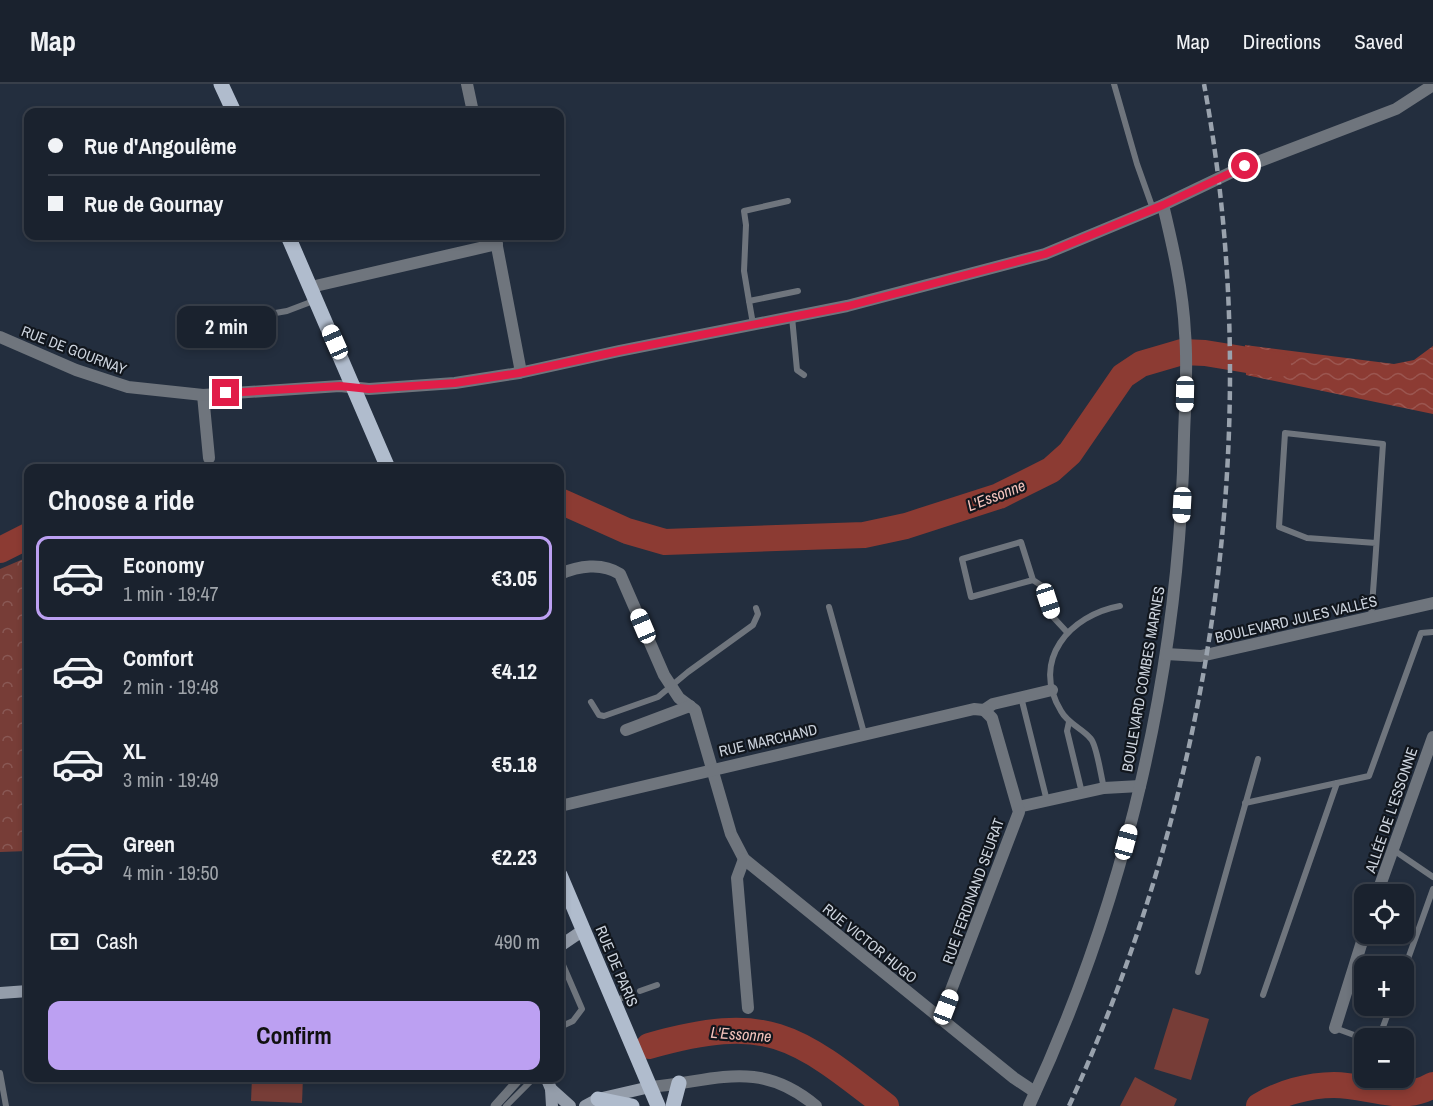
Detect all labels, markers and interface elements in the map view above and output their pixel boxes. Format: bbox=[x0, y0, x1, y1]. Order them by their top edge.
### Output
text: Map bbox=[30, 22, 76, 60]
text: Map bbox=[1176, 27, 1210, 56]
text: Directions bbox=[1243, 27, 1321, 56]
text: Saved bbox=[1354, 27, 1403, 56]
text: Rue d'Angoulême bbox=[84, 131, 237, 161]
route start bbox=[1231, 152, 1258, 179]
text: Rue de Gournay bbox=[84, 189, 223, 219]
callout: 2 min bbox=[176, 306, 276, 348]
text: 2 min bbox=[205, 313, 248, 340]
street label: RUE DE GOURNAY bbox=[18, 320, 130, 380]
car bbox=[319, 322, 351, 362]
car bbox=[1176, 376, 1194, 412]
route end bbox=[212, 379, 239, 406]
water label: L'Essonne bbox=[964, 474, 1028, 516]
text: Choose a ride bbox=[48, 482, 194, 518]
car bbox=[1172, 487, 1192, 523]
text: Economy bbox=[123, 550, 204, 580]
icon: car bbox=[51, 551, 105, 605]
text: €3.05 bbox=[492, 563, 537, 593]
text: 1 min · 19:47 bbox=[123, 580, 219, 607]
car bbox=[1034, 581, 1062, 621]
street label: BOULEVARD COMBES MARNES bbox=[1116, 585, 1170, 773]
street label: BOULEVARD JULES VALLÈS bbox=[1213, 590, 1379, 648]
car bbox=[628, 606, 658, 646]
text: Comfort bbox=[123, 643, 193, 673]
icon: car bbox=[51, 644, 105, 698]
text: €4.12 bbox=[492, 656, 537, 686]
text: 2 min · 19:48 bbox=[123, 673, 219, 700]
street label: RUE MARCHAND bbox=[717, 718, 819, 762]
text: XL bbox=[123, 736, 146, 766]
icon: car bbox=[51, 737, 105, 791]
street label: ALLÉE DE L'ESSONNE bbox=[1359, 744, 1422, 877]
text: €5.18 bbox=[492, 749, 537, 779]
text: 3 min · 19:49 bbox=[123, 766, 219, 793]
street label: RUE FERDINAND SEURAT bbox=[937, 815, 1009, 967]
car bbox=[1113, 822, 1139, 862]
text: Green bbox=[123, 829, 175, 859]
icon: car bbox=[51, 830, 105, 884]
text: €2.23 bbox=[492, 842, 537, 872]
text: 4 min · 19:50 bbox=[123, 859, 219, 886]
map controls bbox=[1354, 884, 1414, 1088]
button: locate bbox=[1354, 884, 1414, 944]
street label: RUE VICTOR HUGO bbox=[818, 898, 922, 988]
street label: RUE DE PARIS bbox=[591, 922, 643, 1010]
icon: cash bbox=[48, 925, 81, 958]
text: Cash bbox=[96, 926, 138, 956]
text: 490 m bbox=[494, 928, 540, 955]
button: + bbox=[1354, 956, 1414, 1016]
car bbox=[931, 987, 961, 1027]
button: Confirm bbox=[48, 1001, 540, 1070]
water label: L'Essonne bbox=[710, 1021, 772, 1047]
button: − bbox=[1354, 1028, 1414, 1088]

